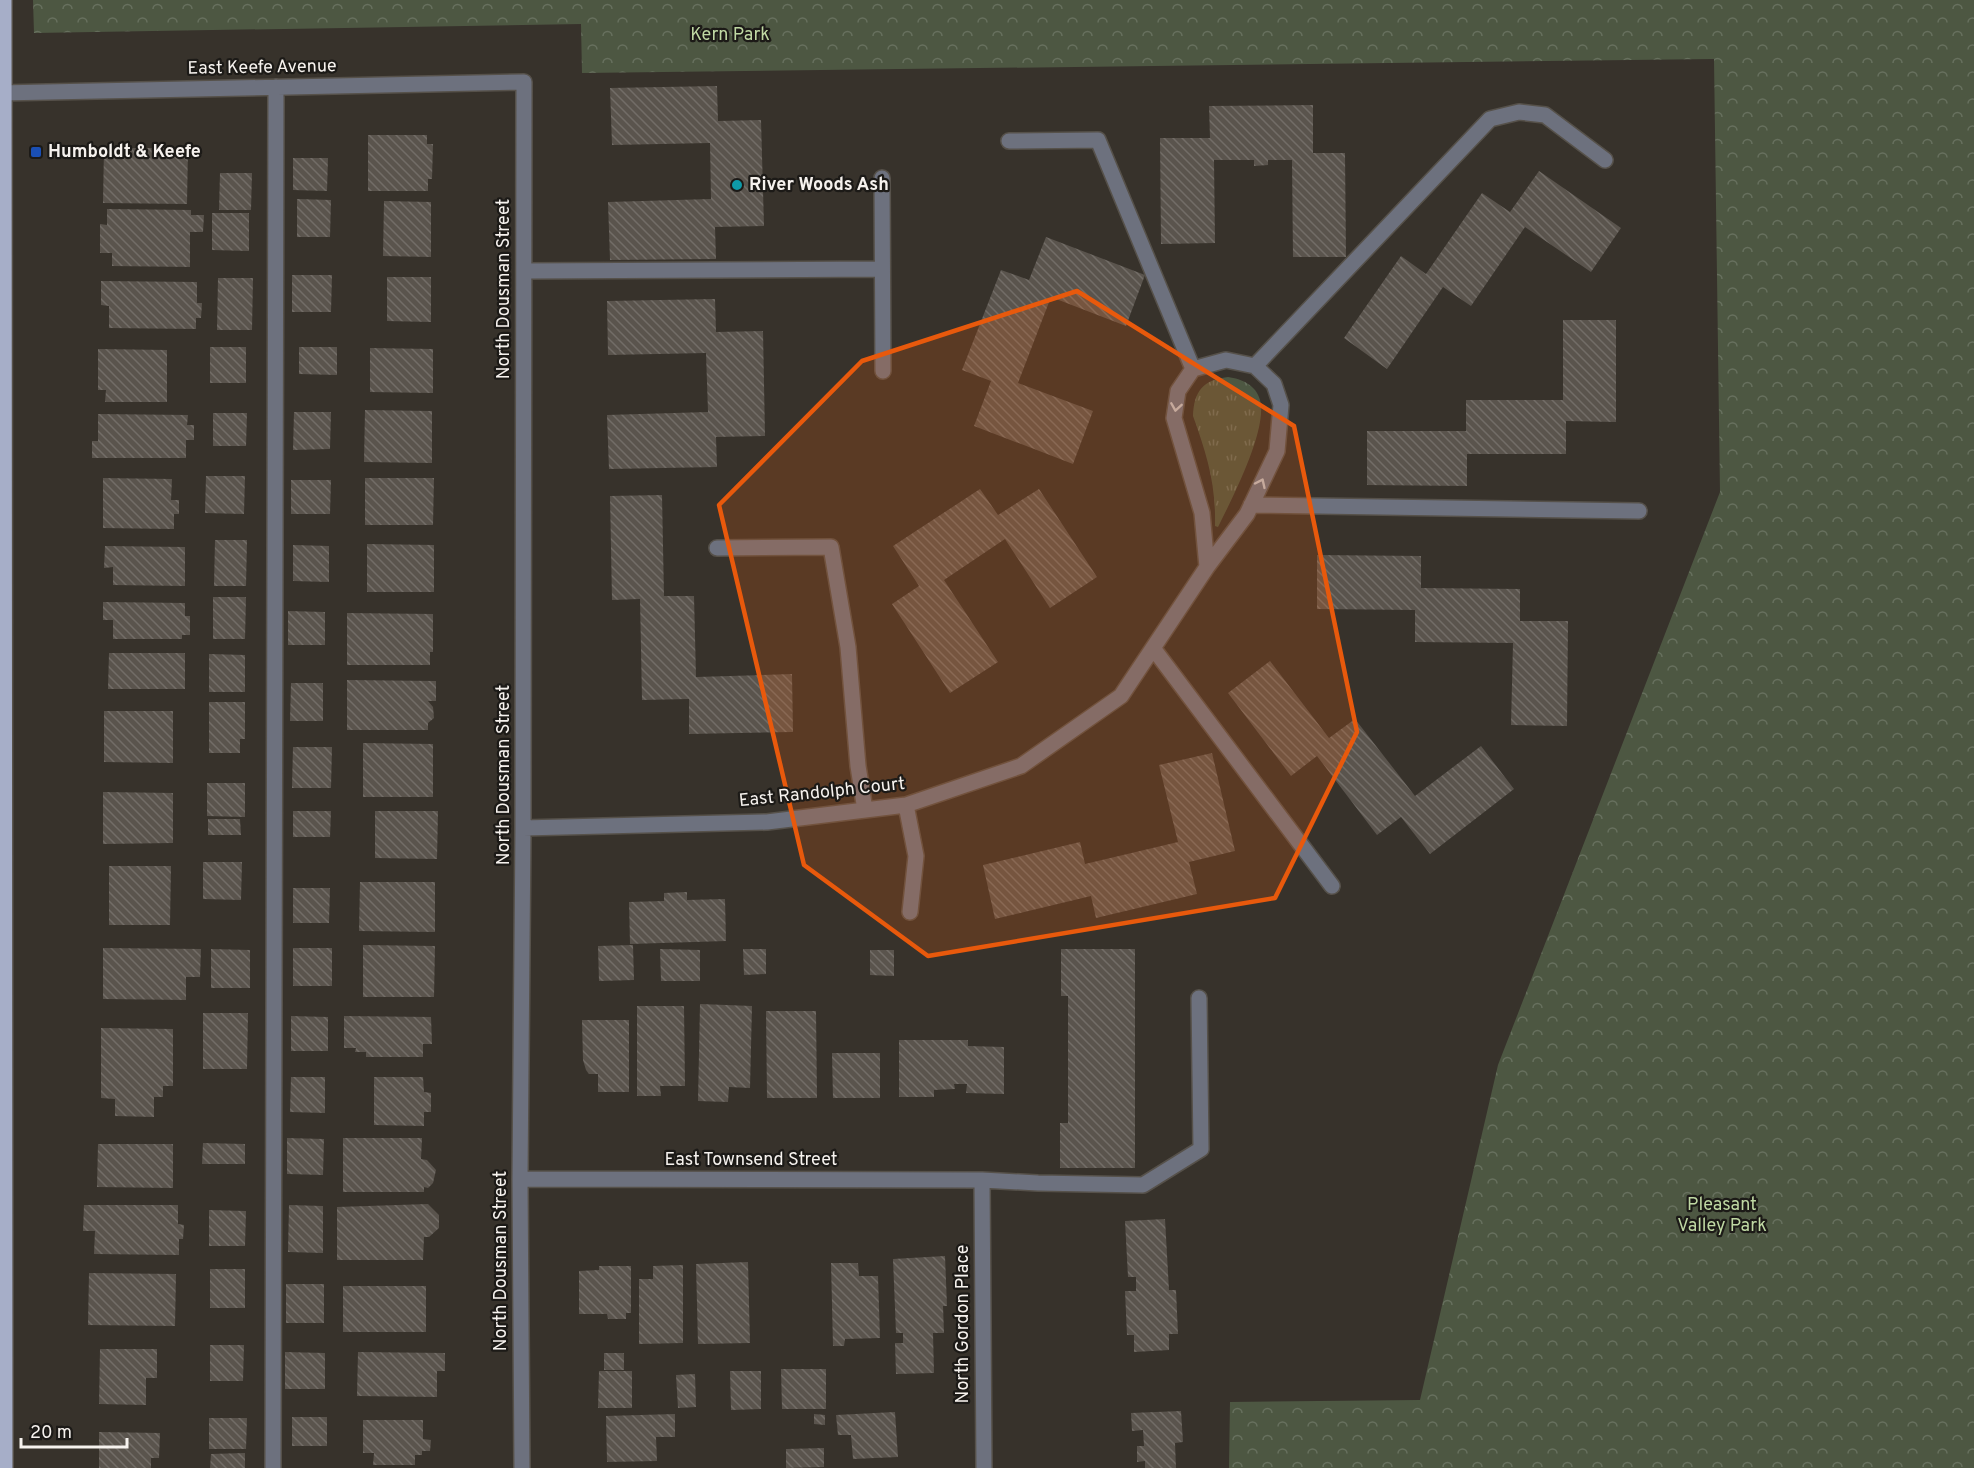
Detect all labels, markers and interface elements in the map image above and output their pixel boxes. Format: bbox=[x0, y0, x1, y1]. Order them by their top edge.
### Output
park label: Kern Park bbox=[690, 24, 770, 47]
street label: East Keefe Avenue bbox=[187, 55, 337, 81]
place label: Humboldt & Keefe bbox=[48, 141, 201, 164]
marker: Humboldt & Keefe bbox=[29, 145, 43, 159]
place label: River Woods Ash bbox=[749, 174, 889, 197]
marker: River Woods Ash bbox=[730, 178, 744, 192]
street label: North Dousman Street bbox=[493, 199, 516, 379]
one-way arrow bbox=[1170, 403, 1182, 412]
one-way arrow bbox=[1254, 479, 1266, 490]
street label: North Dousman Street bbox=[493, 685, 516, 865]
street label: East Randolph Court bbox=[738, 773, 906, 813]
street label: East Townsend Street bbox=[665, 1149, 837, 1172]
street label: North Dousman Street bbox=[490, 1171, 513, 1351]
park label: Pleasant Valley Park bbox=[1677, 1194, 1767, 1238]
street label: North Gordon Place bbox=[952, 1245, 975, 1403]
scale bar bbox=[21, 1411, 128, 1449]
text: 20 m bbox=[30, 1422, 72, 1445]

